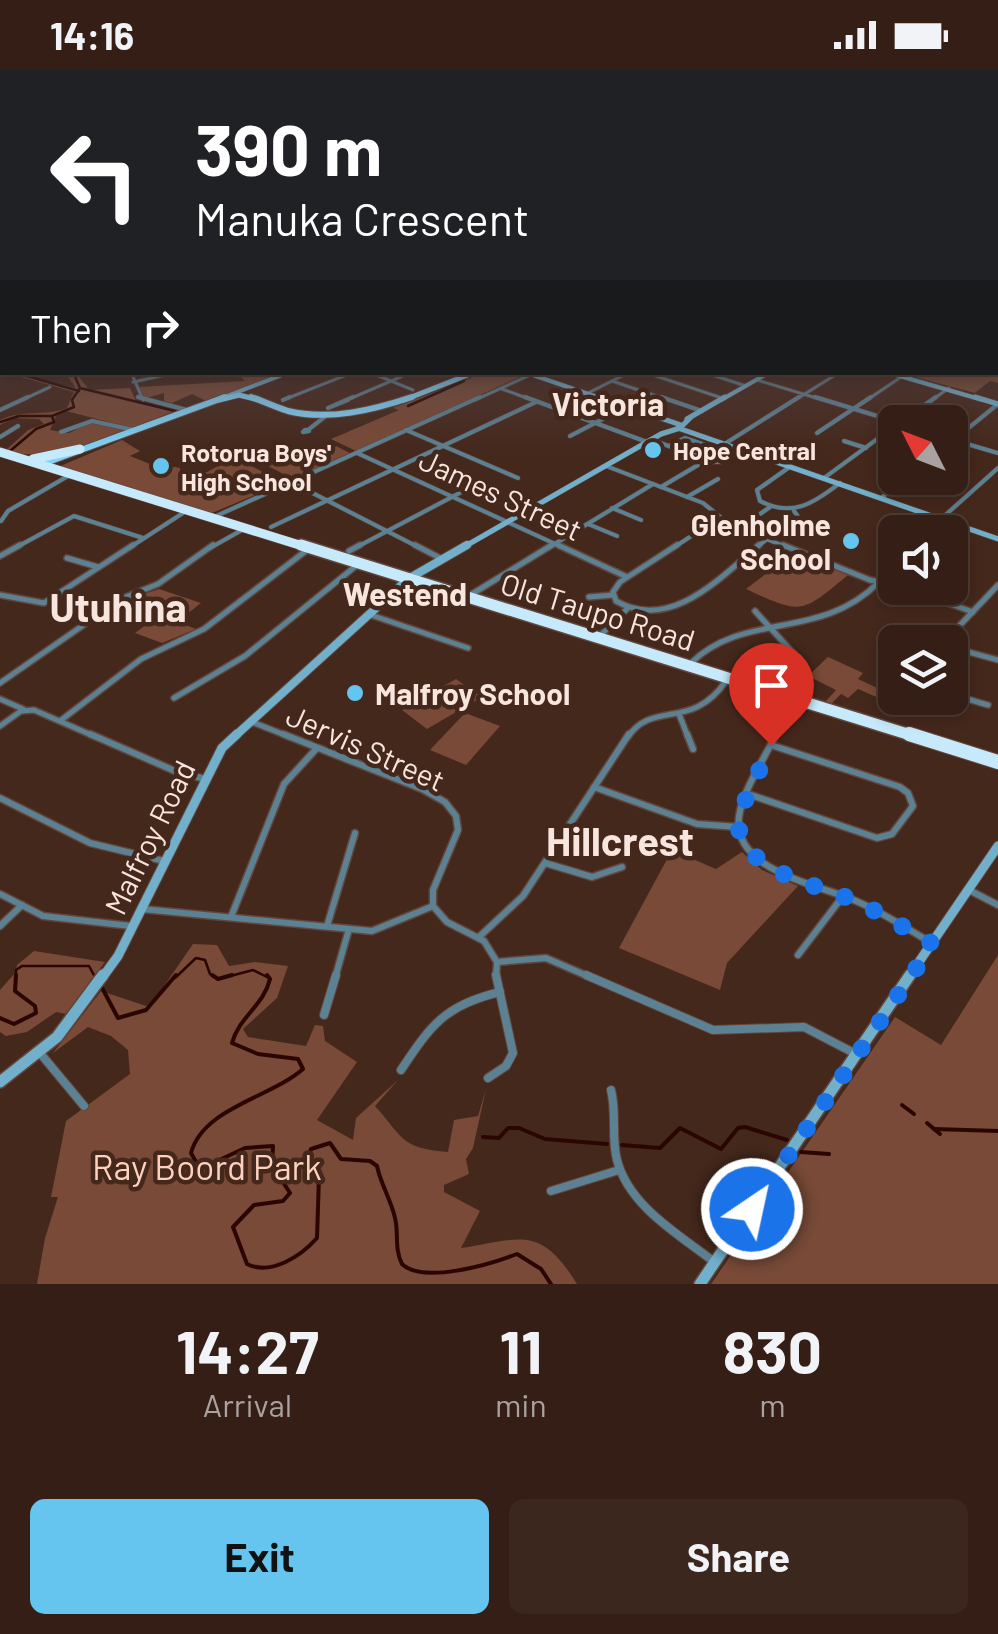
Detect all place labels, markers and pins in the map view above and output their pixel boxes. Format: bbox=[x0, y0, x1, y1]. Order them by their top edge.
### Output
place label: Hope Central bbox=[673, 435, 816, 465]
place label: Rotorua Boys' High School bbox=[181, 437, 331, 496]
marker: Hope Central bbox=[642, 439, 664, 461]
marker: Rotorua Boys' High School bbox=[150, 455, 172, 477]
place label: Glenholme School bbox=[691, 506, 831, 576]
marker: Glenholme School bbox=[840, 530, 862, 552]
pin bbox=[729, 643, 814, 746]
place label: Malfroy School bbox=[375, 675, 570, 711]
marker: Malfroy School bbox=[344, 682, 366, 704]

